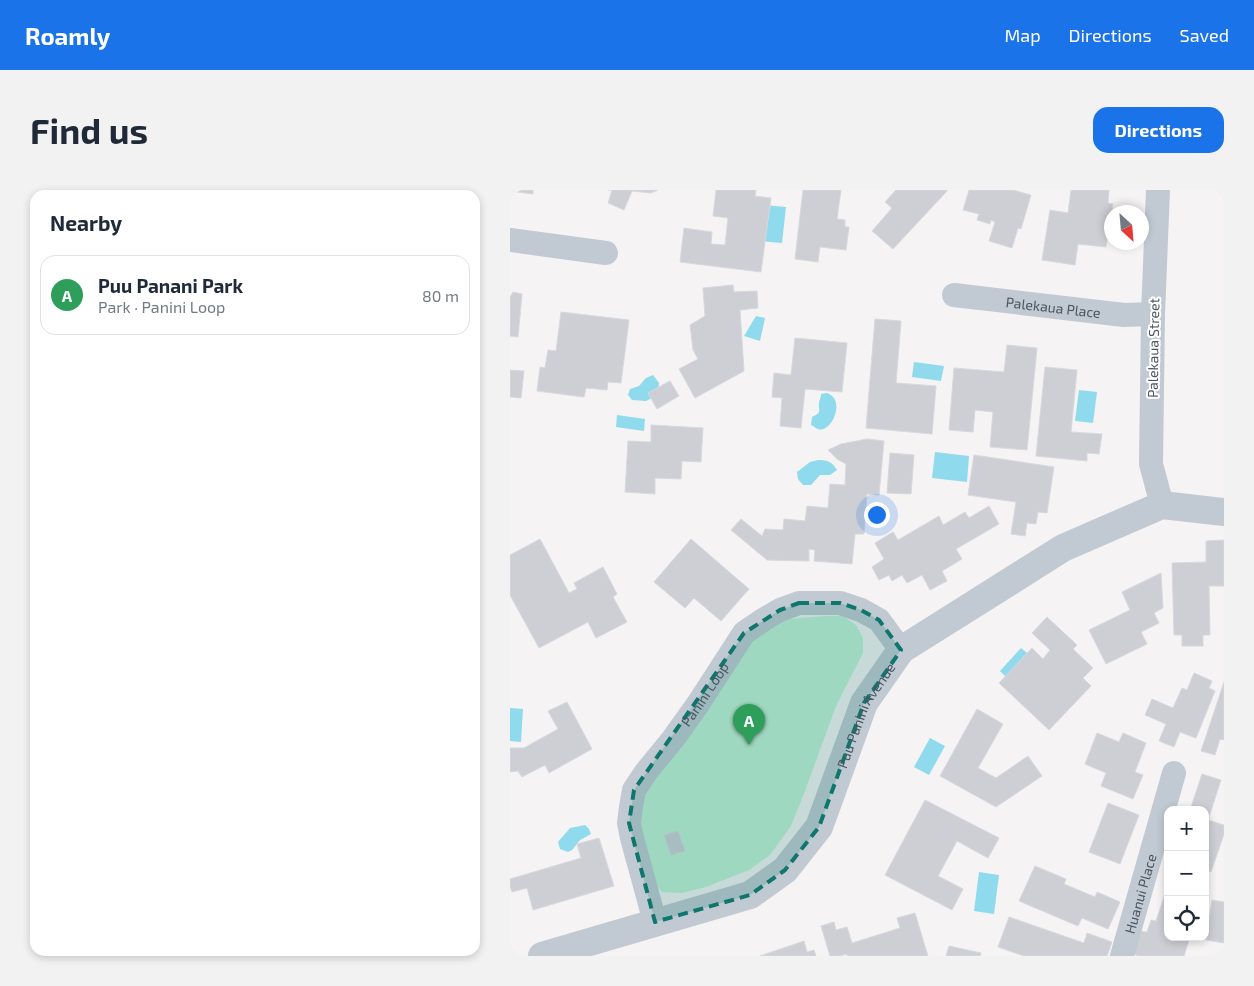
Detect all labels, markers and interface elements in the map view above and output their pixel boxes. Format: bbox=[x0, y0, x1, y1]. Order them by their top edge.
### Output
text: Roamly bbox=[25, 21, 110, 50]
text: Map bbox=[1004, 24, 1041, 46]
text: Directions bbox=[1069, 24, 1152, 46]
text: Saved bbox=[1180, 24, 1229, 46]
button: Directions bbox=[1093, 107, 1224, 153]
text: Find us bbox=[30, 109, 148, 151]
north arrow bbox=[1104, 205, 1149, 250]
text: Nearby bbox=[50, 210, 122, 235]
text: Puu Panani Park bbox=[98, 274, 243, 297]
text: A bbox=[62, 286, 72, 305]
text: 80 m bbox=[422, 286, 459, 305]
street label: Palekaua Place bbox=[1005, 293, 1102, 321]
text: Park · Panini Loop bbox=[98, 297, 225, 316]
street label: Palekaua Street bbox=[1144, 298, 1162, 398]
your location bbox=[864, 502, 890, 528]
street label: Panini Loop bbox=[677, 659, 732, 729]
street label: Puu Panini Avenue bbox=[833, 659, 898, 770]
pin: A bbox=[733, 704, 765, 745]
map controls bbox=[1164, 806, 1209, 941]
button: + bbox=[1164, 806, 1209, 851]
button: − bbox=[1164, 851, 1209, 896]
street label: Huanui Place bbox=[1120, 852, 1159, 935]
button: locate bbox=[1164, 896, 1209, 941]

